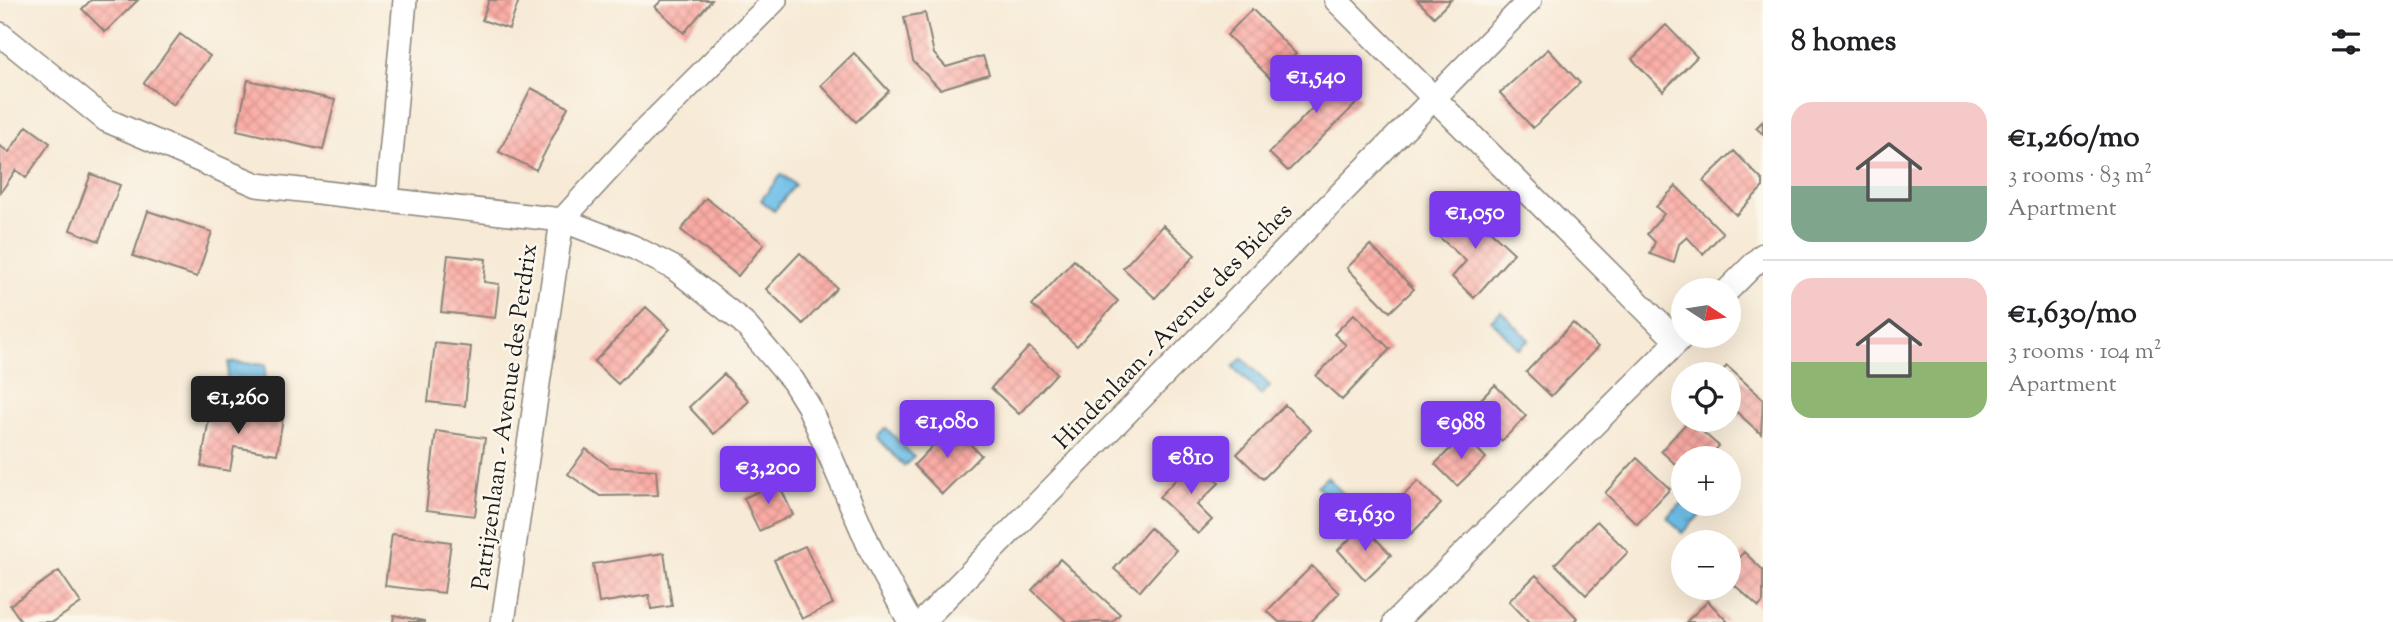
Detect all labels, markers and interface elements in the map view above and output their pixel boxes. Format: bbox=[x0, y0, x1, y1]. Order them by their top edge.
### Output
text: 8 homes bbox=[1791, 21, 1896, 64]
icon: filters bbox=[2327, 23, 2365, 61]
pin: €1,540 bbox=[1259, 55, 1373, 115]
text: €1,540 bbox=[1286, 61, 1346, 94]
text: €1,260/mo bbox=[2008, 117, 2140, 160]
icon: home bbox=[1847, 130, 1931, 214]
text: 3 rooms · 83 m² bbox=[2008, 160, 2152, 193]
pin: €1,050 bbox=[1418, 191, 1532, 251]
text: Apartment bbox=[2008, 193, 2117, 226]
street label: Hindenlaan - Avenue des Biches bbox=[1047, 196, 1301, 458]
text: €1,050 bbox=[1445, 197, 1505, 230]
street label: Patrijzenlaan - Avenue des Perdrix bbox=[465, 241, 547, 593]
north arrow bbox=[1671, 278, 1741, 348]
map controls bbox=[1671, 278, 1741, 600]
text: €1,630/mo bbox=[2008, 293, 2137, 336]
icon: home bbox=[1847, 306, 1931, 390]
text: 3 rooms · 104 m² bbox=[2008, 336, 2162, 369]
button: locate bbox=[1671, 362, 1741, 432]
text: Apartment bbox=[2008, 369, 2117, 402]
pin: €1,260 bbox=[181, 376, 295, 436]
text: €1,260 bbox=[207, 382, 269, 415]
pin: €1,080 bbox=[890, 400, 1004, 460]
pin: €988 bbox=[1420, 402, 1502, 461]
text: €1,080 bbox=[916, 406, 978, 439]
text: €988 bbox=[1437, 407, 1485, 440]
pin: €810 bbox=[1150, 436, 1232, 496]
text: €810 bbox=[1168, 442, 1214, 475]
button: + bbox=[1671, 446, 1741, 516]
pin: €3,200 bbox=[711, 447, 825, 506]
text: €3,200 bbox=[736, 452, 800, 485]
pin: €1,630 bbox=[1308, 494, 1422, 553]
text: €1,630 bbox=[1335, 499, 1395, 532]
button: − bbox=[1671, 530, 1741, 600]

